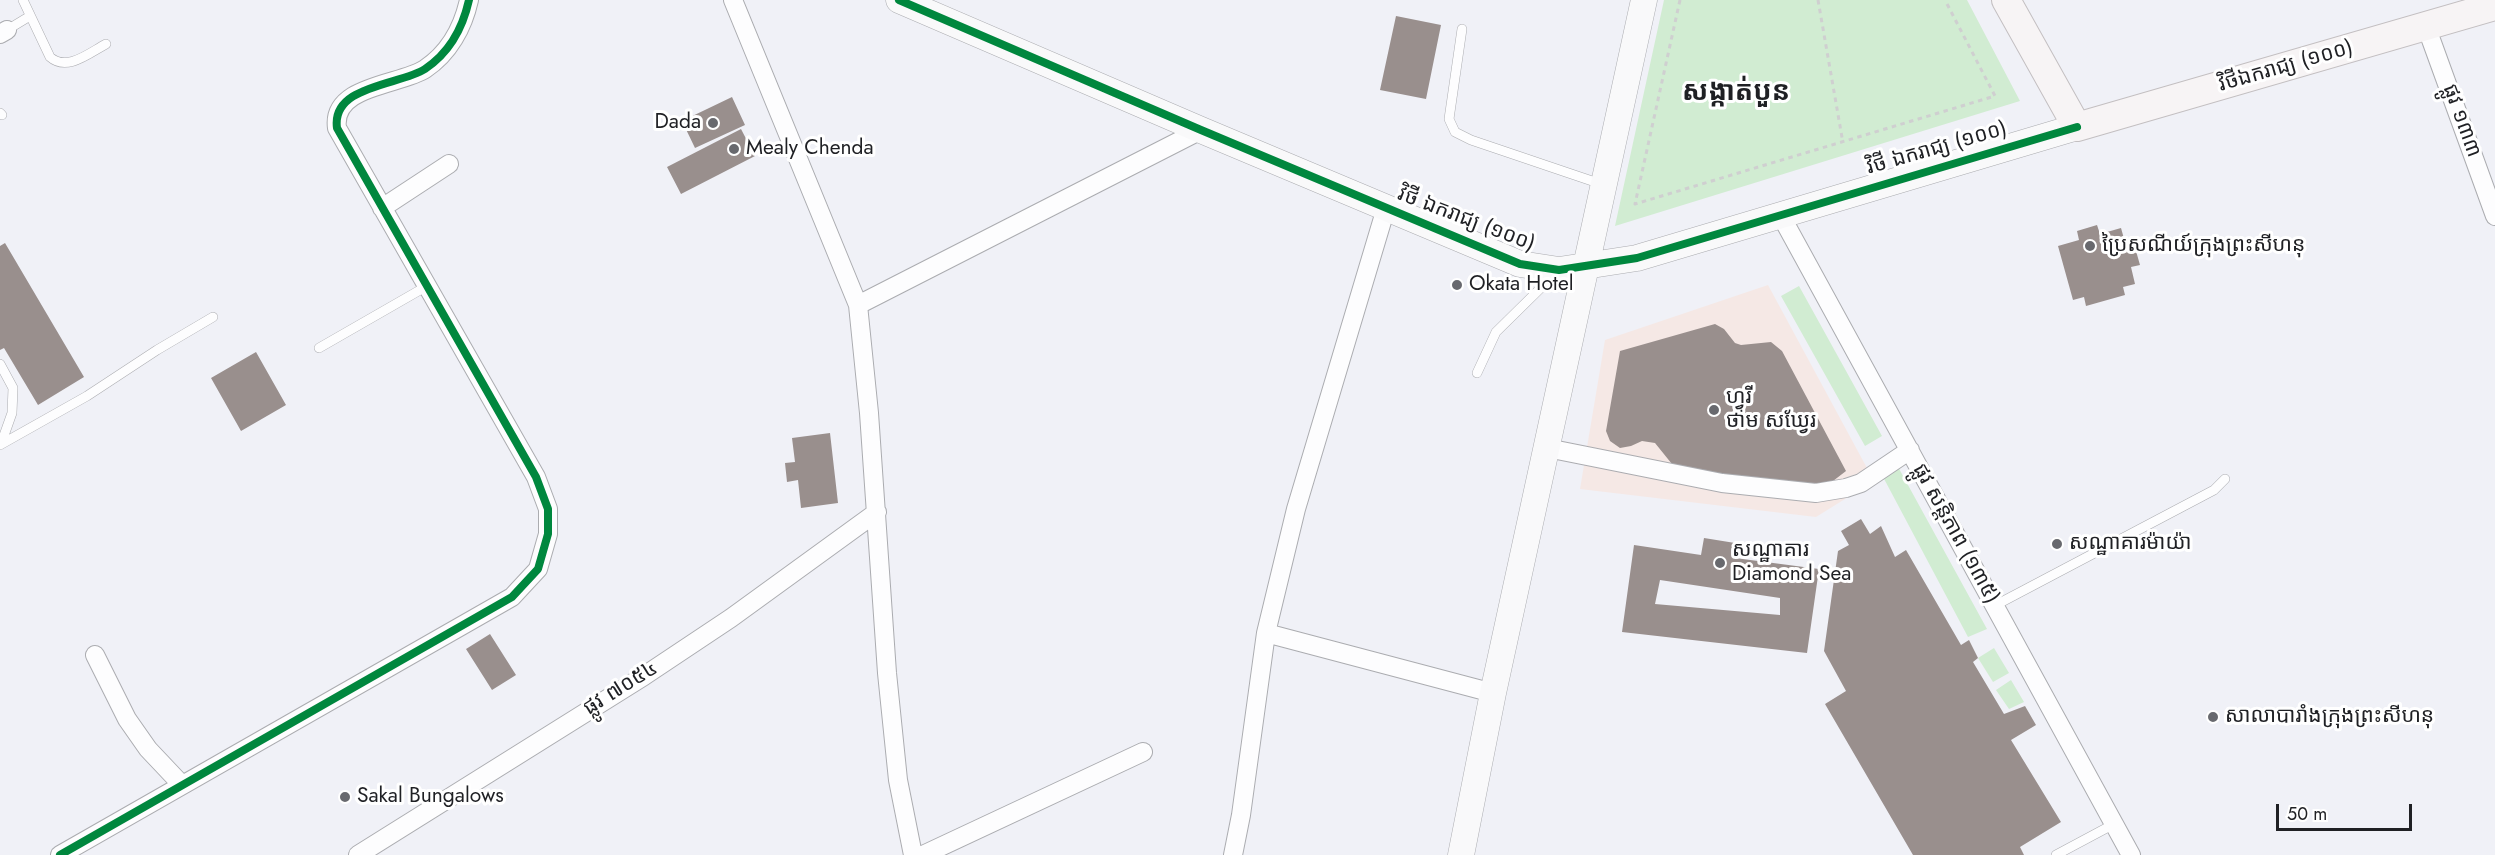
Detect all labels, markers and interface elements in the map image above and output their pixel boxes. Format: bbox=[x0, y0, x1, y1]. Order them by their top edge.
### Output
street label: វិថីឯករាជ្យ (១០០) bbox=[2216, 36, 2356, 98]
district label: សង្កាត់បួន bbox=[1682, 77, 1790, 109]
street label: ផ្លូវ ១៣៣ bbox=[2436, 81, 2486, 161]
place label: Dada bbox=[655, 110, 701, 136]
marker: Dada bbox=[706, 116, 720, 130]
street label: វិថី ឯករាជ្យ (១០០) bbox=[1864, 117, 2010, 181]
place label: Mealy Chenda bbox=[746, 136, 874, 162]
marker: Mealy Chenda bbox=[727, 142, 741, 156]
street label: វិថី ឯករាជ្យ (១០០) bbox=[1394, 182, 1538, 258]
place label: ប្រៃសណីយ៍ក្រុងព្រះសីហនុ bbox=[2102, 233, 2305, 259]
marker: ប្រៃសណីយ៍ក្រុងព្រះសីហនុ bbox=[2083, 239, 2097, 253]
place label: Okata Hotel bbox=[1469, 272, 1574, 298]
marker: Okata Hotel bbox=[1450, 278, 1464, 292]
place label: ហ្វូរី ថាម សឃ្វែរ bbox=[1726, 385, 1816, 435]
marker: ហ្វូរី ថាម សឃ្វែរ bbox=[1707, 403, 1721, 417]
street label: ផ្លូវ សន្តិភាព (១៣៥) bbox=[1906, 460, 2004, 608]
place label: សណ្ឋាគារម៉ាយ៉ា bbox=[2069, 531, 2191, 557]
marker: សណ្ឋាគារម៉ាយ៉ា bbox=[2050, 537, 2064, 551]
place label: សណ្ឋាគារ Diamond Sea bbox=[1732, 538, 1851, 588]
marker: សណ្ឋាគារ Diamond Sea bbox=[1713, 556, 1727, 570]
street label: ផ្លូវ ៧០៥៤ bbox=[579, 656, 663, 722]
place label: សាលាបារាំងក្រុងព្រះសីហនុ bbox=[2225, 704, 2434, 730]
marker: សាលាបារាំងក្រុងព្រះសីហនុ bbox=[2206, 710, 2220, 724]
place label: Sakal Bungalows bbox=[357, 784, 504, 810]
marker: Sakal Bungalows bbox=[338, 790, 352, 804]
scale bar bbox=[2279, 792, 2416, 830]
text: 50 m bbox=[2287, 801, 2327, 827]

